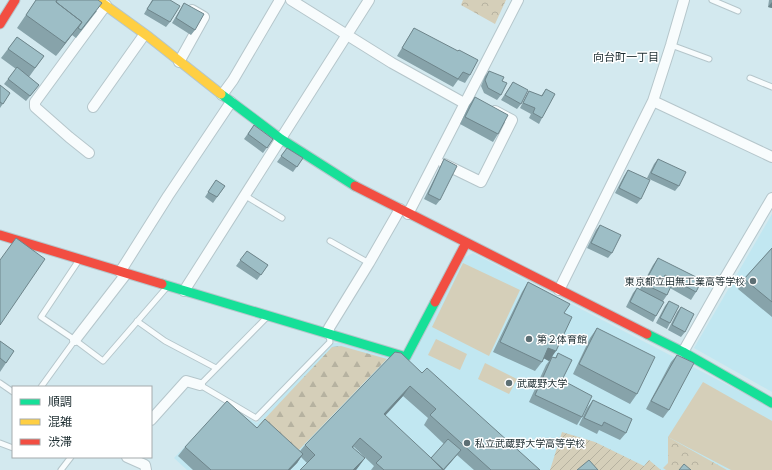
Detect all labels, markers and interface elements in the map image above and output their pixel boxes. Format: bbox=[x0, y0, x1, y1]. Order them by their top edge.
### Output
district label: 向台町一丁目 bbox=[593, 51, 659, 63]
place label: 東京都立田無工業高等学校 bbox=[625, 276, 745, 287]
marker: 東京都立田無工業高等学校 bbox=[748, 276, 758, 286]
marker: 第２体育館 bbox=[524, 334, 534, 344]
place label: 第２体育館 bbox=[537, 334, 587, 345]
marker: 武蔵野大学 bbox=[504, 378, 514, 388]
place label: 武蔵野大学 bbox=[517, 378, 567, 389]
legend bbox=[12, 386, 152, 458]
text: 順調 bbox=[48, 395, 72, 409]
text: 混雑 bbox=[48, 415, 72, 429]
text: 渋滞 bbox=[48, 435, 72, 449]
marker: 私立武蔵野大学高等学校 bbox=[462, 438, 472, 448]
place label: 私立武蔵野大学高等学校 bbox=[475, 438, 585, 449]

